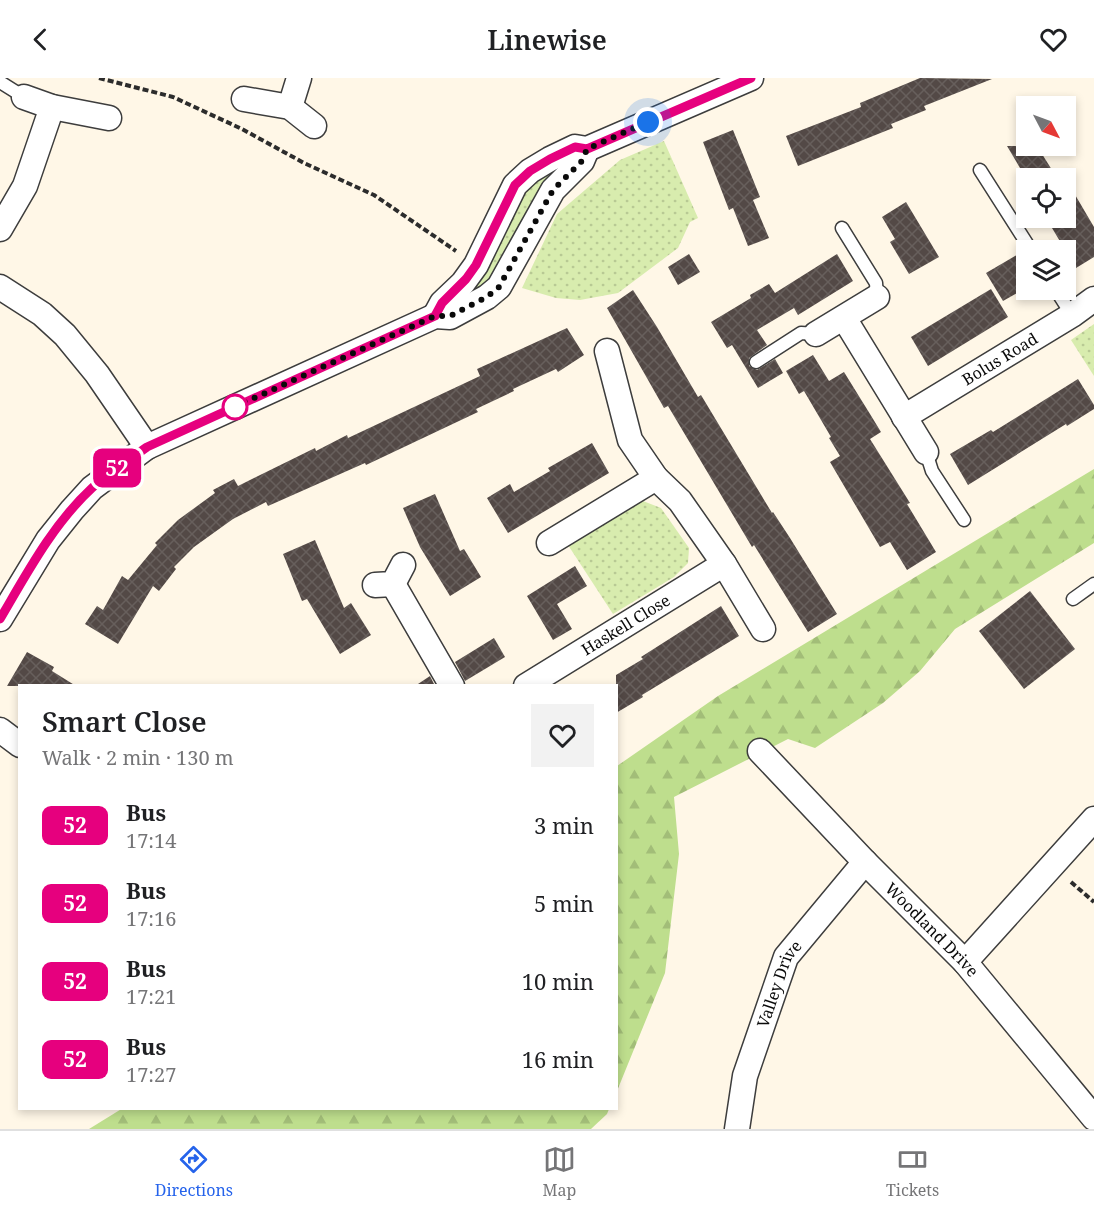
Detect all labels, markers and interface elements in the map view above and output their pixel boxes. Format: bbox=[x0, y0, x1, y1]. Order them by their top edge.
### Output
text: Linewise bbox=[487, 21, 607, 58]
icon: back bbox=[24, 23, 57, 56]
icon: heart bbox=[1037, 23, 1070, 56]
north arrow bbox=[1016, 96, 1076, 156]
map controls bbox=[1016, 96, 1076, 300]
your location bbox=[633, 107, 663, 137]
button: locate bbox=[1016, 168, 1076, 228]
button: layers bbox=[1016, 240, 1076, 300]
street label: Bolus Road bbox=[958, 327, 1042, 390]
unlabelled marker bbox=[222, 394, 248, 420]
line badge: 52 bbox=[90, 448, 144, 488]
text: 52 bbox=[105, 454, 129, 482]
street label: Haskell Close bbox=[577, 589, 674, 660]
text: Smart Close bbox=[42, 702, 207, 740]
button: heart bbox=[531, 704, 594, 767]
text: Walk · 2 min · 130 m bbox=[42, 744, 234, 771]
text: Bus bbox=[126, 797, 166, 827]
text: 3 min bbox=[534, 810, 594, 840]
text: 52 bbox=[63, 811, 87, 839]
text: 17:14 bbox=[126, 827, 176, 854]
text: Bus bbox=[126, 875, 166, 905]
street label: Woodland Drive bbox=[881, 878, 984, 981]
text: 5 min bbox=[534, 888, 594, 918]
text: 52 bbox=[63, 889, 87, 917]
text: 17:16 bbox=[126, 905, 176, 932]
street label: Valley Drive bbox=[752, 935, 807, 1030]
text: Bus bbox=[126, 953, 166, 983]
text: 10 min bbox=[522, 966, 594, 996]
text: 52 bbox=[63, 967, 87, 995]
text: 17:21 bbox=[126, 983, 176, 1010]
text: Bus bbox=[126, 1031, 166, 1061]
text: 16 min bbox=[522, 1044, 594, 1074]
text: 52 bbox=[63, 1045, 87, 1073]
text: 17:27 bbox=[126, 1061, 176, 1088]
tab: Directions bbox=[155, 1143, 233, 1201]
tab: Map bbox=[543, 1143, 576, 1201]
tab: Tickets bbox=[886, 1143, 939, 1201]

